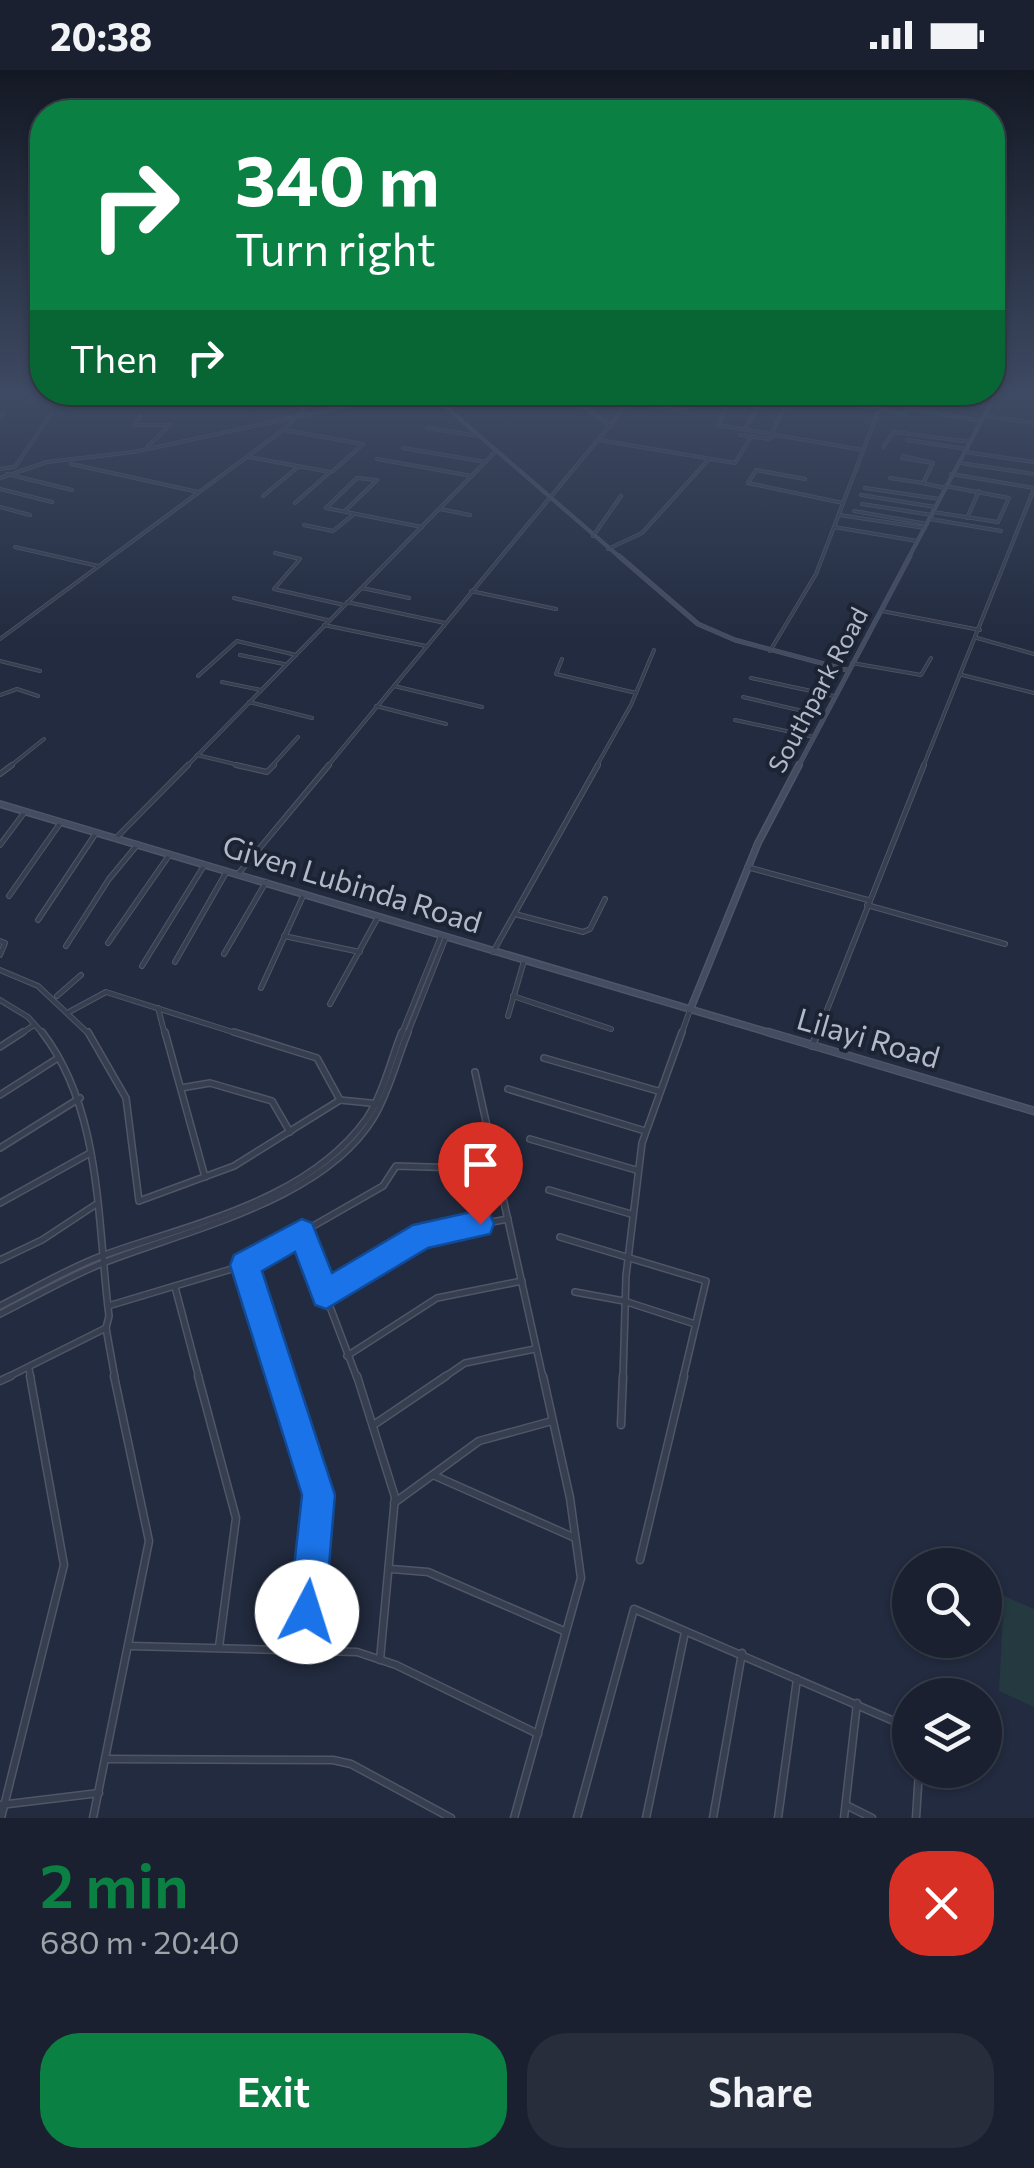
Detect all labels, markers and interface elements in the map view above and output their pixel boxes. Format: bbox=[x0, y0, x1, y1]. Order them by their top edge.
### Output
text: 20:38 bbox=[50, 12, 152, 59]
text: 340 m bbox=[235, 135, 440, 220]
icon: right bbox=[70, 140, 200, 270]
text: Turn right bbox=[235, 220, 436, 275]
icon: right bbox=[178, 330, 233, 385]
text: Then bbox=[70, 334, 158, 381]
street label: Southpark Road bbox=[761, 602, 873, 777]
street label: Given Lubinda Road bbox=[219, 826, 487, 940]
street label: Lilayi Road bbox=[793, 999, 944, 1075]
pin bbox=[438, 1122, 523, 1225]
icon: arrive bbox=[453, 1137, 508, 1192]
map controls bbox=[892, 1548, 1002, 1788]
button: search bbox=[892, 1548, 1002, 1658]
position arrow bbox=[255, 1560, 359, 1664]
button: layers bbox=[892, 1678, 1002, 1788]
text: 2 min bbox=[40, 1847, 189, 1920]
button: close bbox=[889, 1851, 994, 1956]
text: 680 m · 20:40 bbox=[40, 1921, 240, 1961]
button: Exit bbox=[40, 2033, 507, 2148]
button: Share bbox=[527, 2033, 994, 2148]

